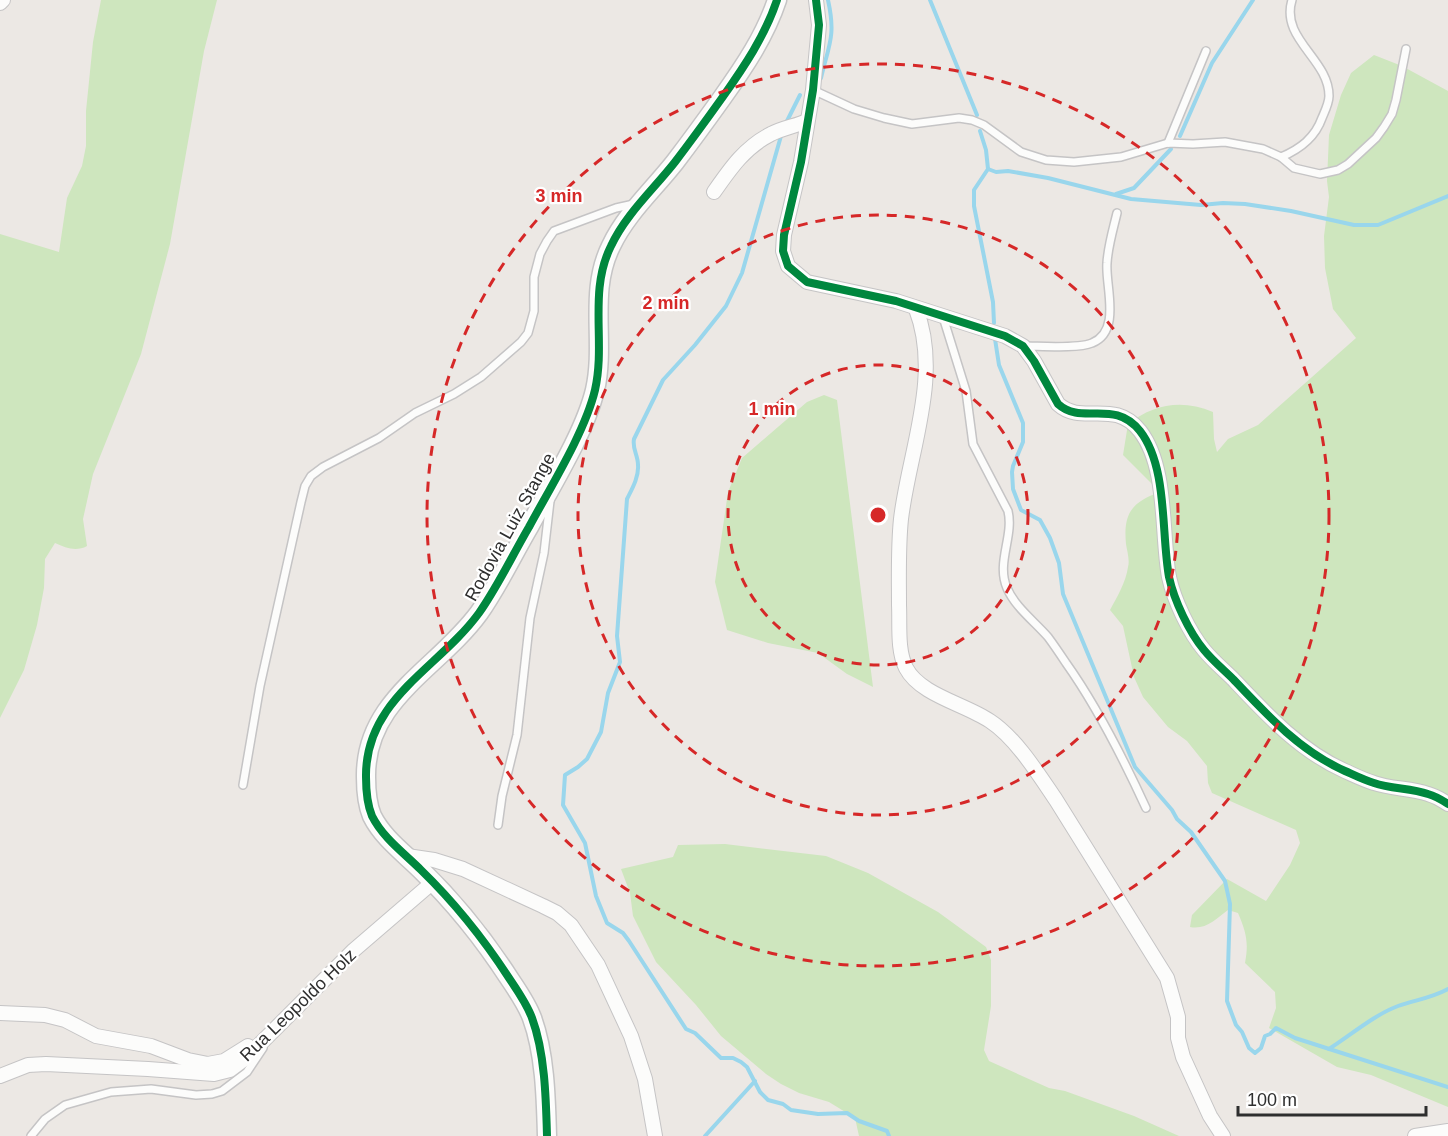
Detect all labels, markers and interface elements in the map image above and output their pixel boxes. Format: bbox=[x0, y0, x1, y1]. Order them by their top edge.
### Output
text: 3 min bbox=[535, 186, 583, 206]
text: 2 min bbox=[642, 293, 690, 313]
text: 1 min bbox=[748, 399, 796, 419]
street label: Rodovia Luiz Stange bbox=[461, 450, 559, 604]
centre of rings bbox=[868, 505, 888, 525]
street label: Rua Leopoldo Holz bbox=[236, 945, 360, 1065]
scale bar bbox=[1238, 1079, 1426, 1117]
text: 100 m bbox=[1247, 1090, 1297, 1110]

